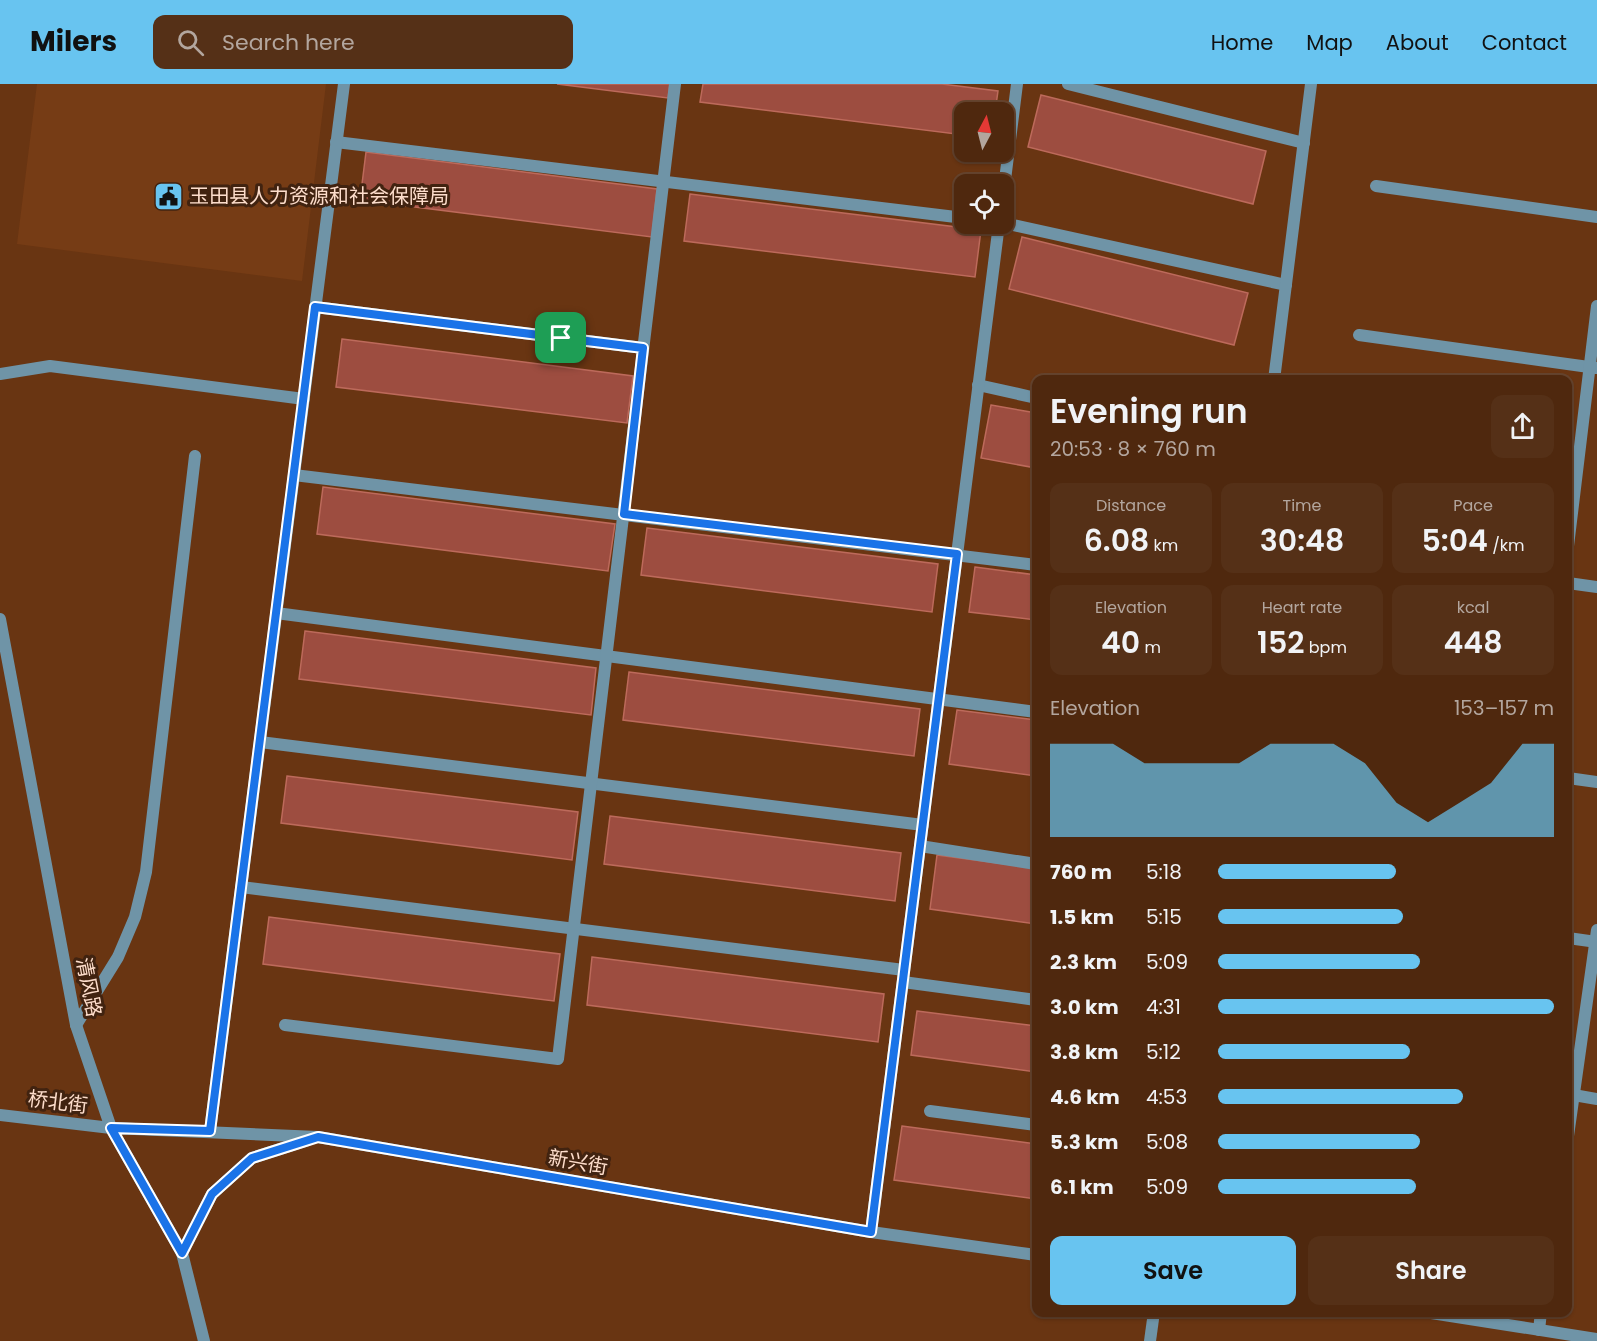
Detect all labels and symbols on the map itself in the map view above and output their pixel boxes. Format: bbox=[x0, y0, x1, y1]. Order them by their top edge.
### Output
north arrow bbox=[954, 102, 1014, 162]
public building icon: 玉田县人力资源和社会保障局 bbox=[152, 180, 184, 212]
place label: 玉田县人力资源和社会保障局 bbox=[189, 182, 449, 210]
pin bbox=[535, 312, 586, 363]
street label: 清风路 bbox=[70, 955, 108, 1019]
street label: 桥北街 bbox=[27, 1084, 89, 1120]
street label: 新兴街 bbox=[546, 1143, 610, 1181]

